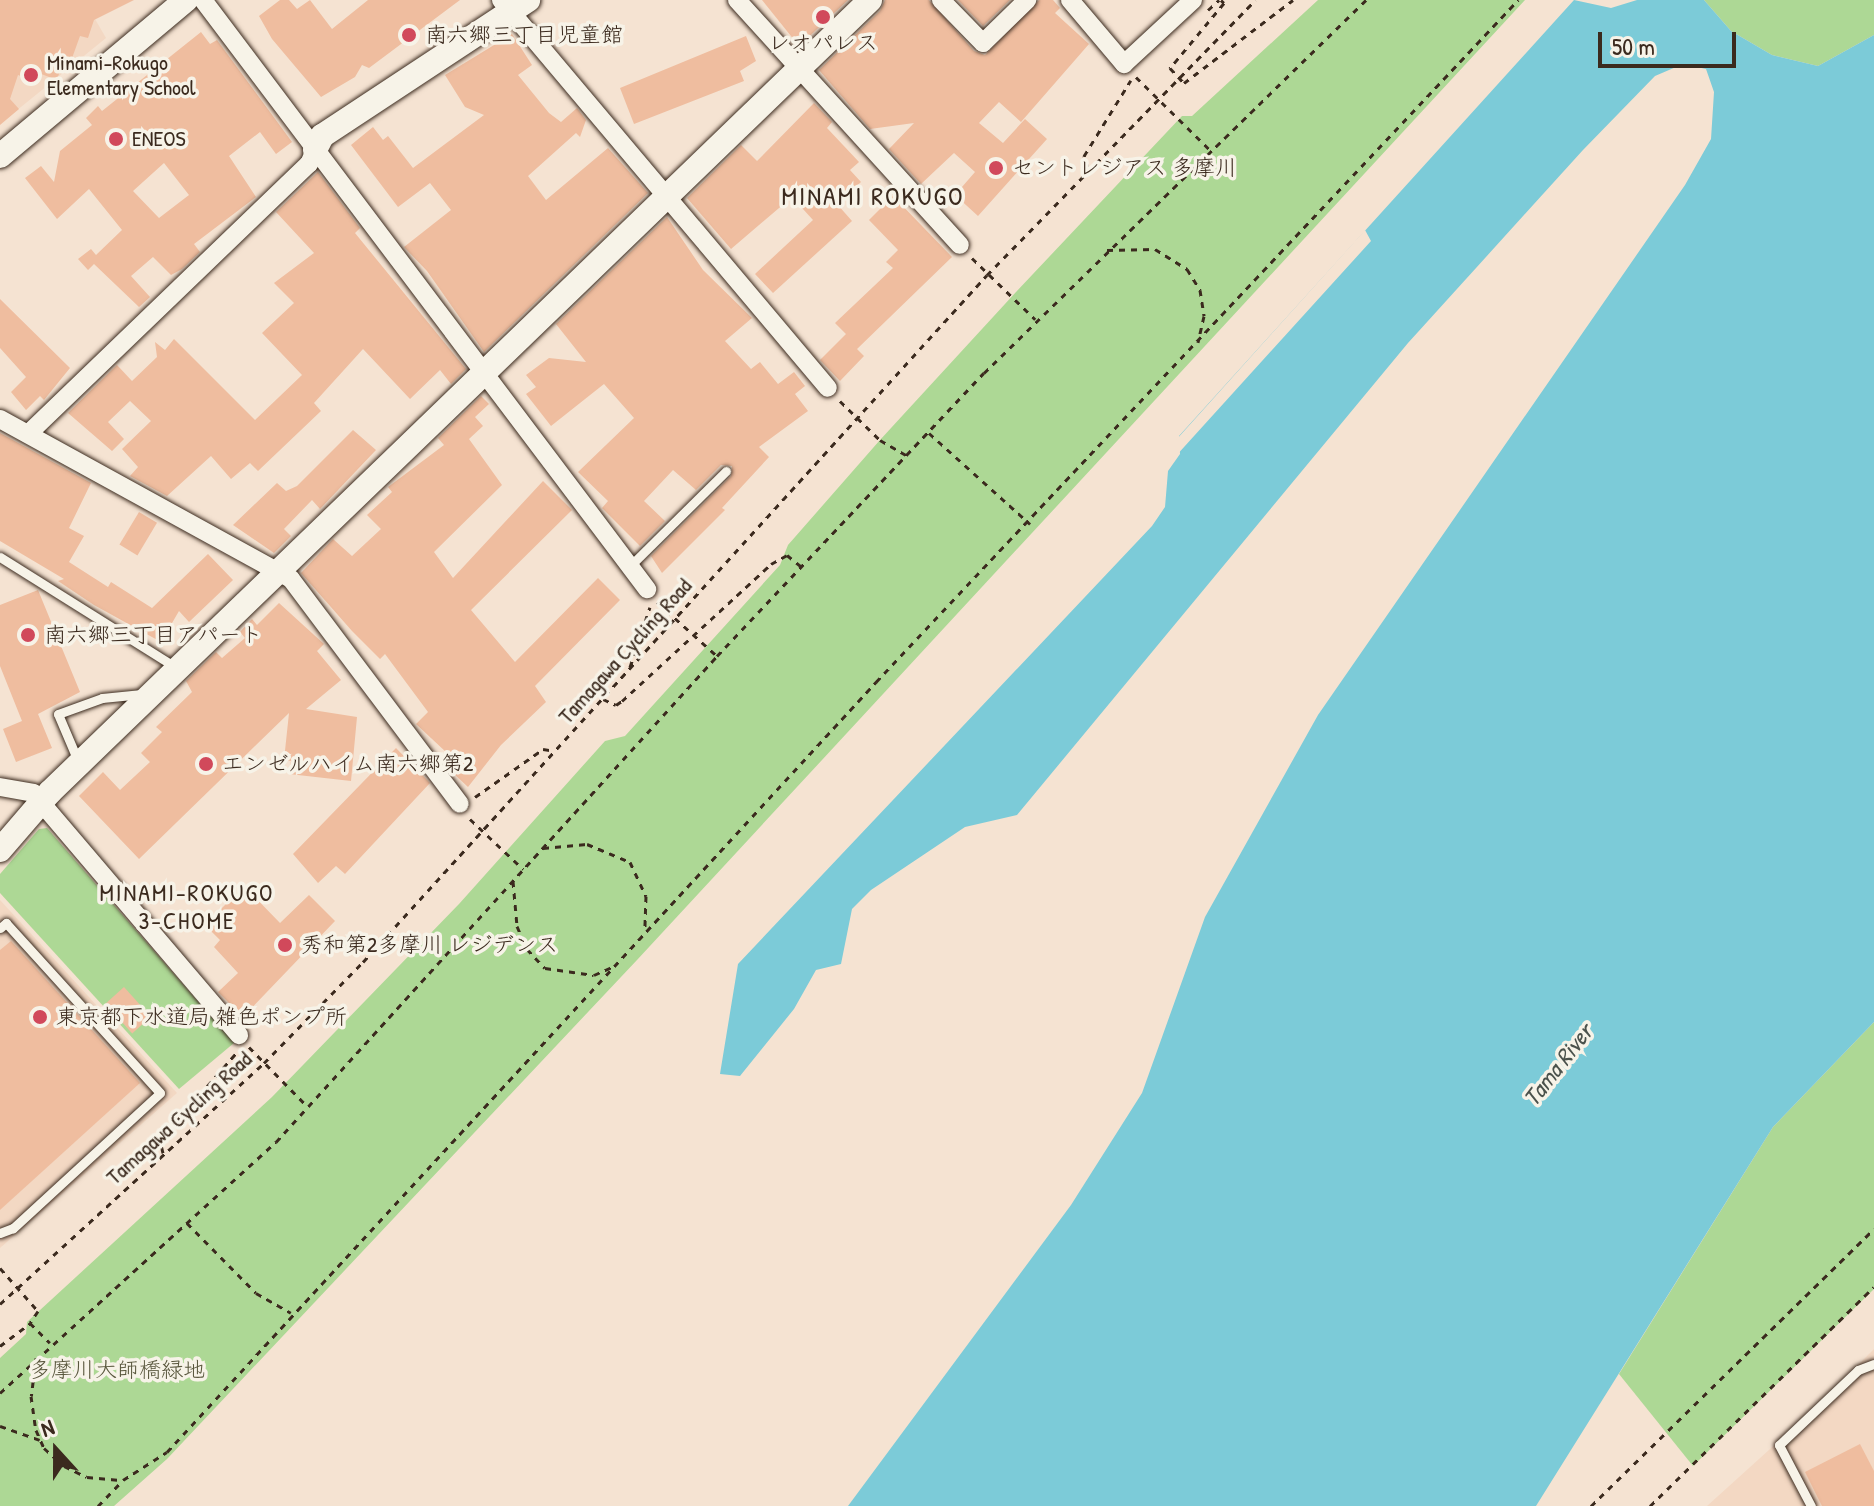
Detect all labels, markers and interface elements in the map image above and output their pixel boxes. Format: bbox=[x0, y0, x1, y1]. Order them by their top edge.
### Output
marker: レオパレス bbox=[814, 8, 832, 26]
scale bar bbox=[1602, 16, 1740, 66]
place label: 南六郷三丁目児童館 bbox=[425, 22, 623, 48]
marker: 南六郷三丁目児童館 bbox=[400, 26, 418, 44]
place label: レオパレス bbox=[768, 30, 878, 56]
text: 50 m bbox=[1612, 30, 1655, 62]
place label: Minami-Rokugo Elementary School bbox=[47, 49, 195, 100]
marker: Minami-Rokugo Elementary School bbox=[22, 66, 40, 84]
place label: ENEOS bbox=[132, 126, 185, 152]
marker: ENEOS bbox=[107, 130, 125, 148]
place label: セントレジアス 多摩川 bbox=[1012, 155, 1237, 181]
marker: セントレジアス 多摩川 bbox=[987, 159, 1005, 177]
district label: MINAMI ROKUGO bbox=[782, 180, 964, 212]
street label: Tamagawa Cycling Road bbox=[553, 573, 697, 729]
place label: 南六郷三丁目アパート bbox=[44, 622, 264, 648]
marker: 南六郷三丁目アパート bbox=[19, 626, 37, 644]
place label: エンゼルハイム南六郷第2 bbox=[222, 751, 474, 777]
marker: エンゼルハイム南六郷第2 bbox=[197, 755, 215, 773]
district label: MINAMI-ROKUGO 3-CHOME bbox=[100, 879, 274, 935]
place label: 秀和第2多摩川 レジデンス bbox=[301, 932, 558, 958]
marker: 秀和第2多摩川 レジデンス bbox=[276, 936, 294, 954]
place label: 東京都下水道局 雑色ポンプ所 bbox=[56, 1004, 347, 1030]
marker: 東京都下水道局 雑色ポンプ所 bbox=[31, 1008, 49, 1026]
water label: Tama River bbox=[1517, 1018, 1599, 1112]
street label: Tamagawa Cycling Road bbox=[101, 1046, 257, 1190]
park label: 多摩川大師橋緑地 bbox=[29, 1357, 205, 1383]
north arrow bbox=[16, 1410, 96, 1490]
text: N bbox=[37, 1411, 58, 1444]

